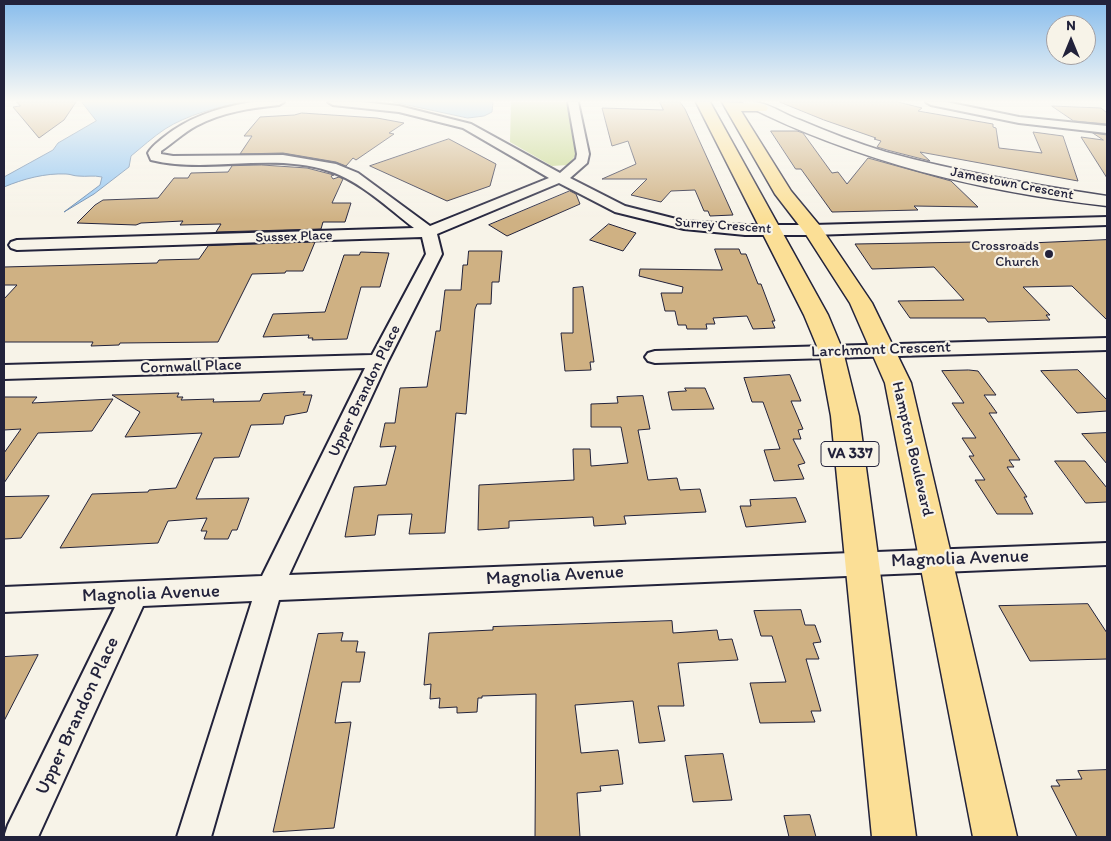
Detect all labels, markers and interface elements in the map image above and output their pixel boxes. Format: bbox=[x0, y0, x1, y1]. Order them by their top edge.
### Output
north arrow bbox=[1046, 15, 1096, 65]
text: N bbox=[1066, 17, 1076, 34]
street label: Jamestown Crescent bbox=[949, 164, 1075, 204]
street label: Surrey Crescent bbox=[674, 214, 772, 238]
street label: Sussex Place bbox=[255, 227, 333, 247]
place label: Crossroads Church bbox=[971, 238, 1039, 270]
marker: Crossroads Church bbox=[1043, 248, 1055, 260]
street label: Upper Brandon Place bbox=[325, 322, 405, 460]
street label: Larchmont Crescent bbox=[811, 338, 951, 362]
street label: Cornwall Place bbox=[140, 356, 242, 378]
street label: Hampton Boulevard bbox=[887, 380, 937, 518]
road number: VA 337 bbox=[821, 442, 879, 466]
street label: Magnolia Avenue bbox=[891, 545, 1029, 573]
street label: Magnolia Avenue bbox=[485, 561, 625, 591]
street label: Magnolia Avenue bbox=[82, 580, 220, 608]
street label: Upper Brandon Place bbox=[31, 633, 125, 799]

